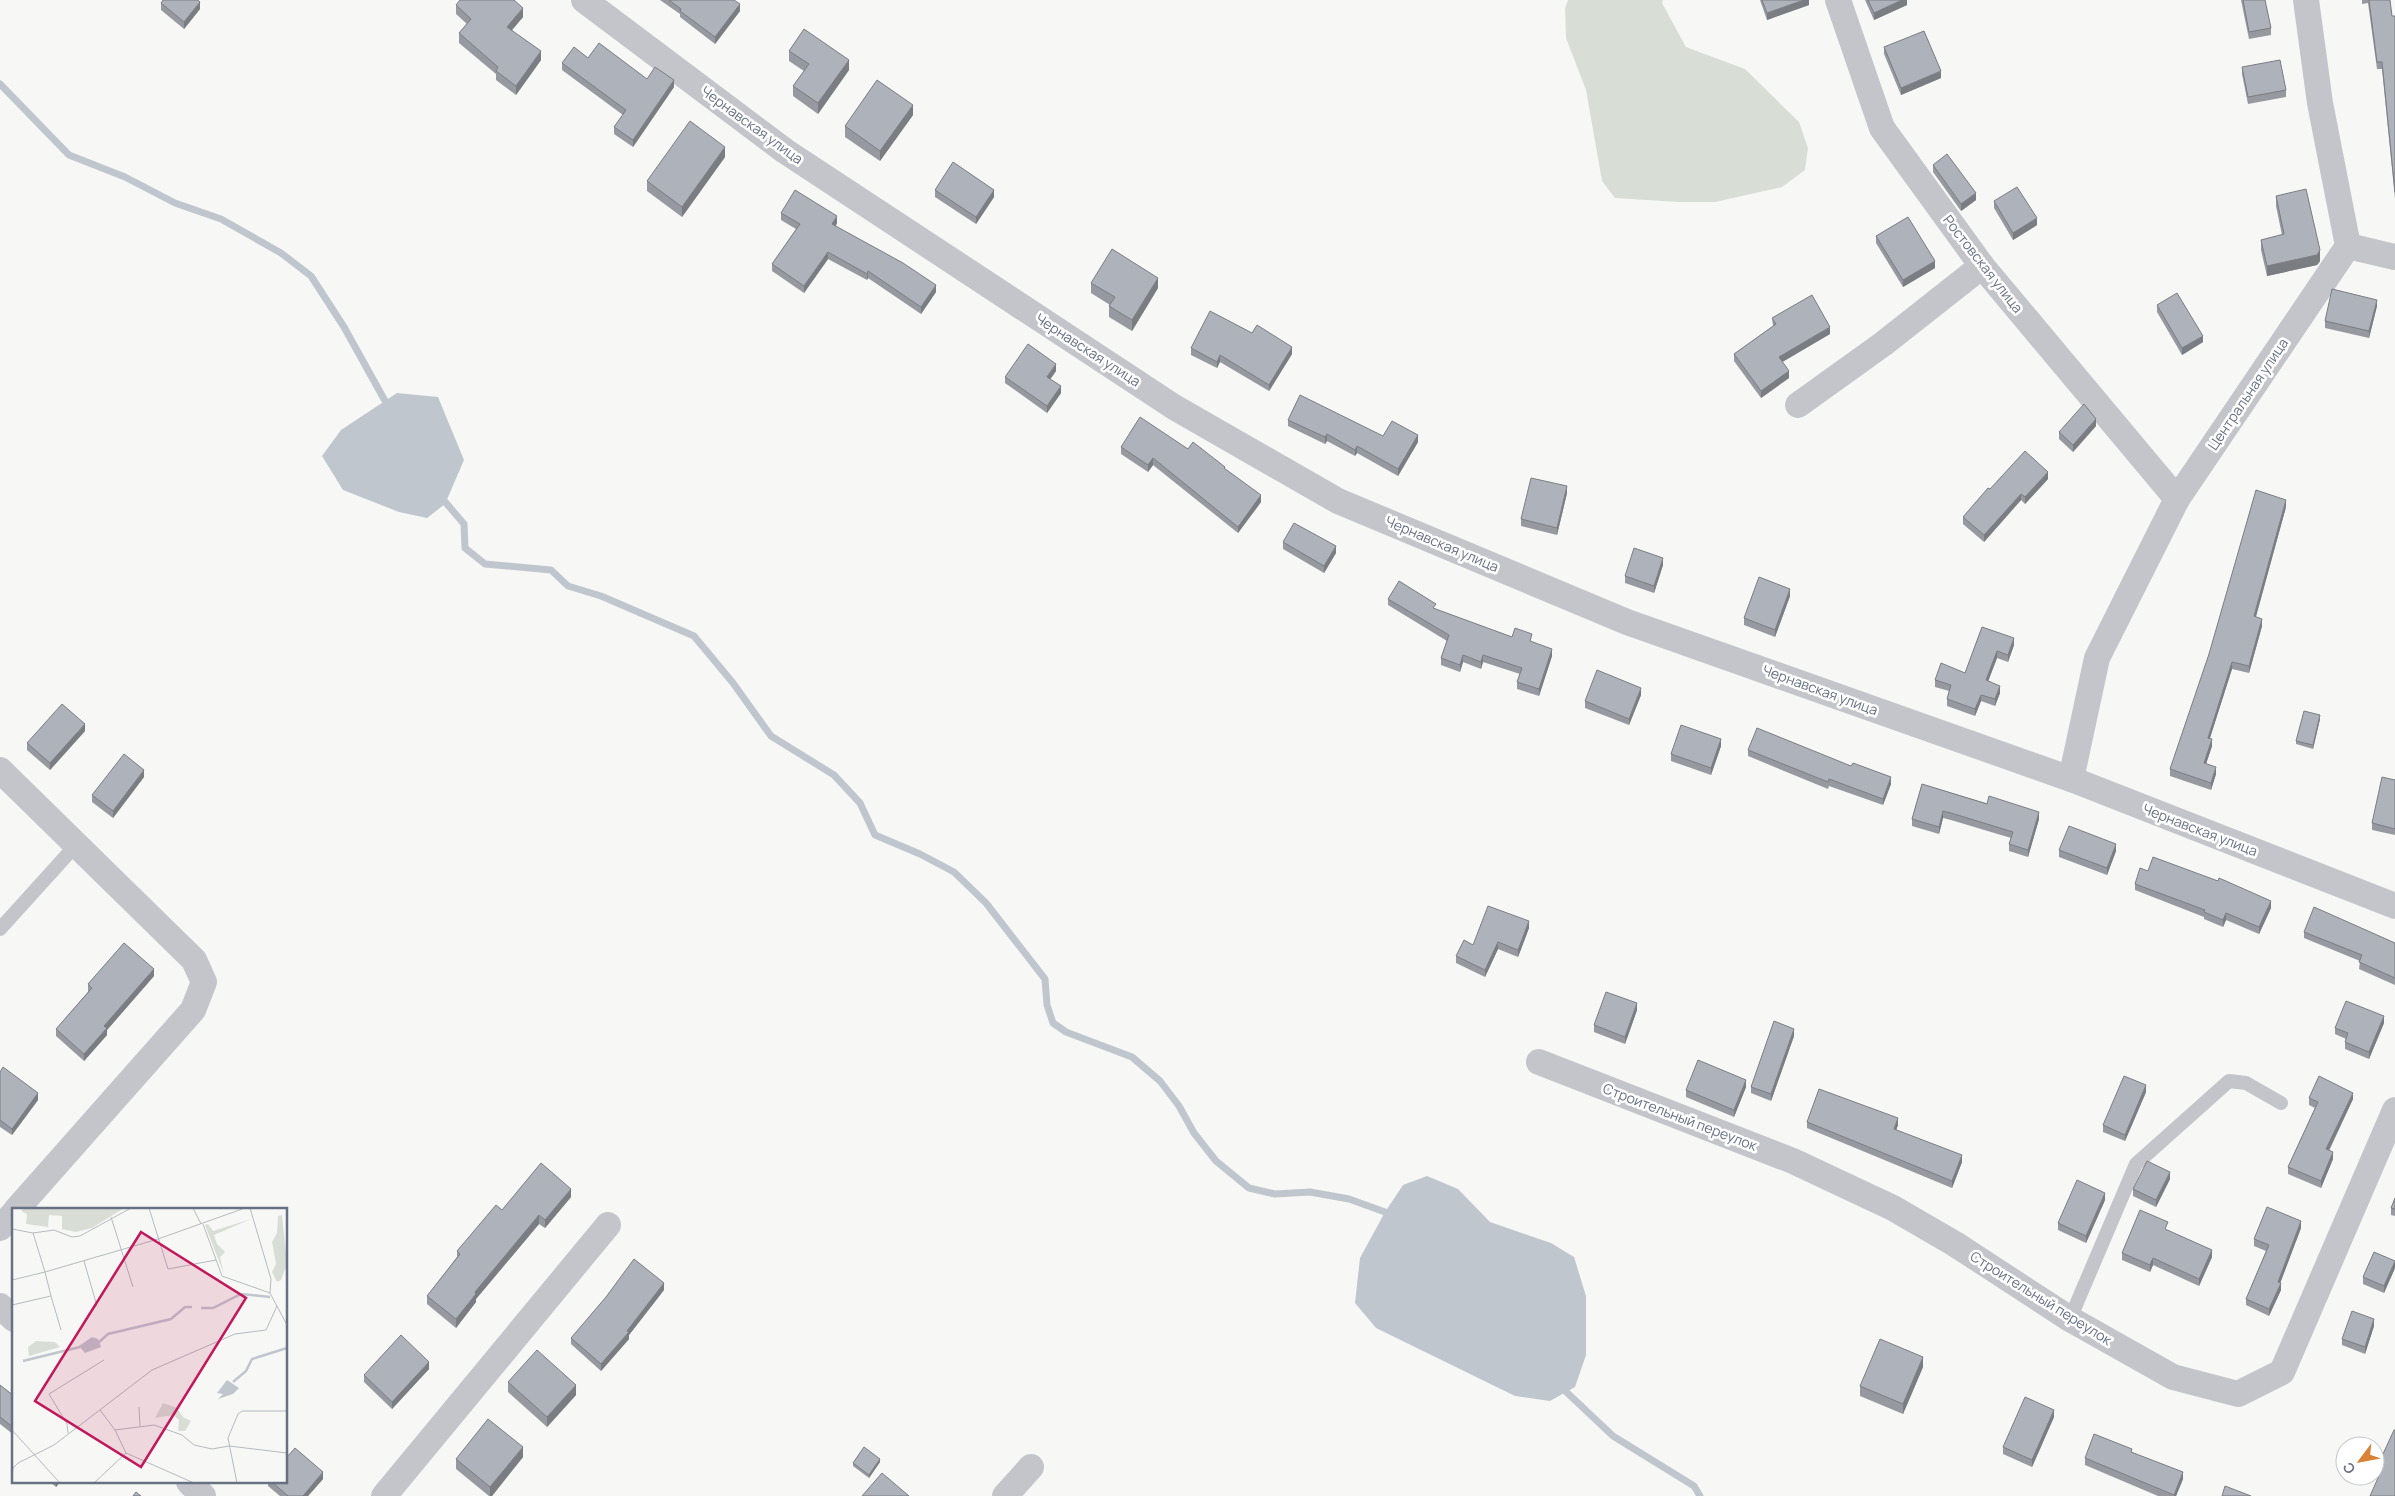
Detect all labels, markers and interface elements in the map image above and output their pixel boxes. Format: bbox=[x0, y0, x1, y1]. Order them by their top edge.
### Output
street label: Чернавская улица bbox=[698, 81, 807, 168]
street label: Ростовская улица bbox=[1939, 211, 2028, 317]
street label: Чернавская улица bbox=[1032, 308, 1144, 391]
street label: Центральная улица bbox=[2203, 334, 2292, 453]
street label: Чернавская улица bbox=[1383, 511, 1502, 576]
street label: Чернавская улица bbox=[1760, 660, 1881, 719]
street label: Чернавская улица bbox=[2140, 799, 2260, 860]
street label: Строительный переулок bbox=[1600, 1078, 1761, 1155]
inset map bbox=[12, 1208, 288, 1484]
street label: Строительный переулок bbox=[1967, 1246, 2117, 1350]
north arrow bbox=[2335, 1436, 2385, 1486]
text: С bbox=[2338, 1459, 2359, 1478]

